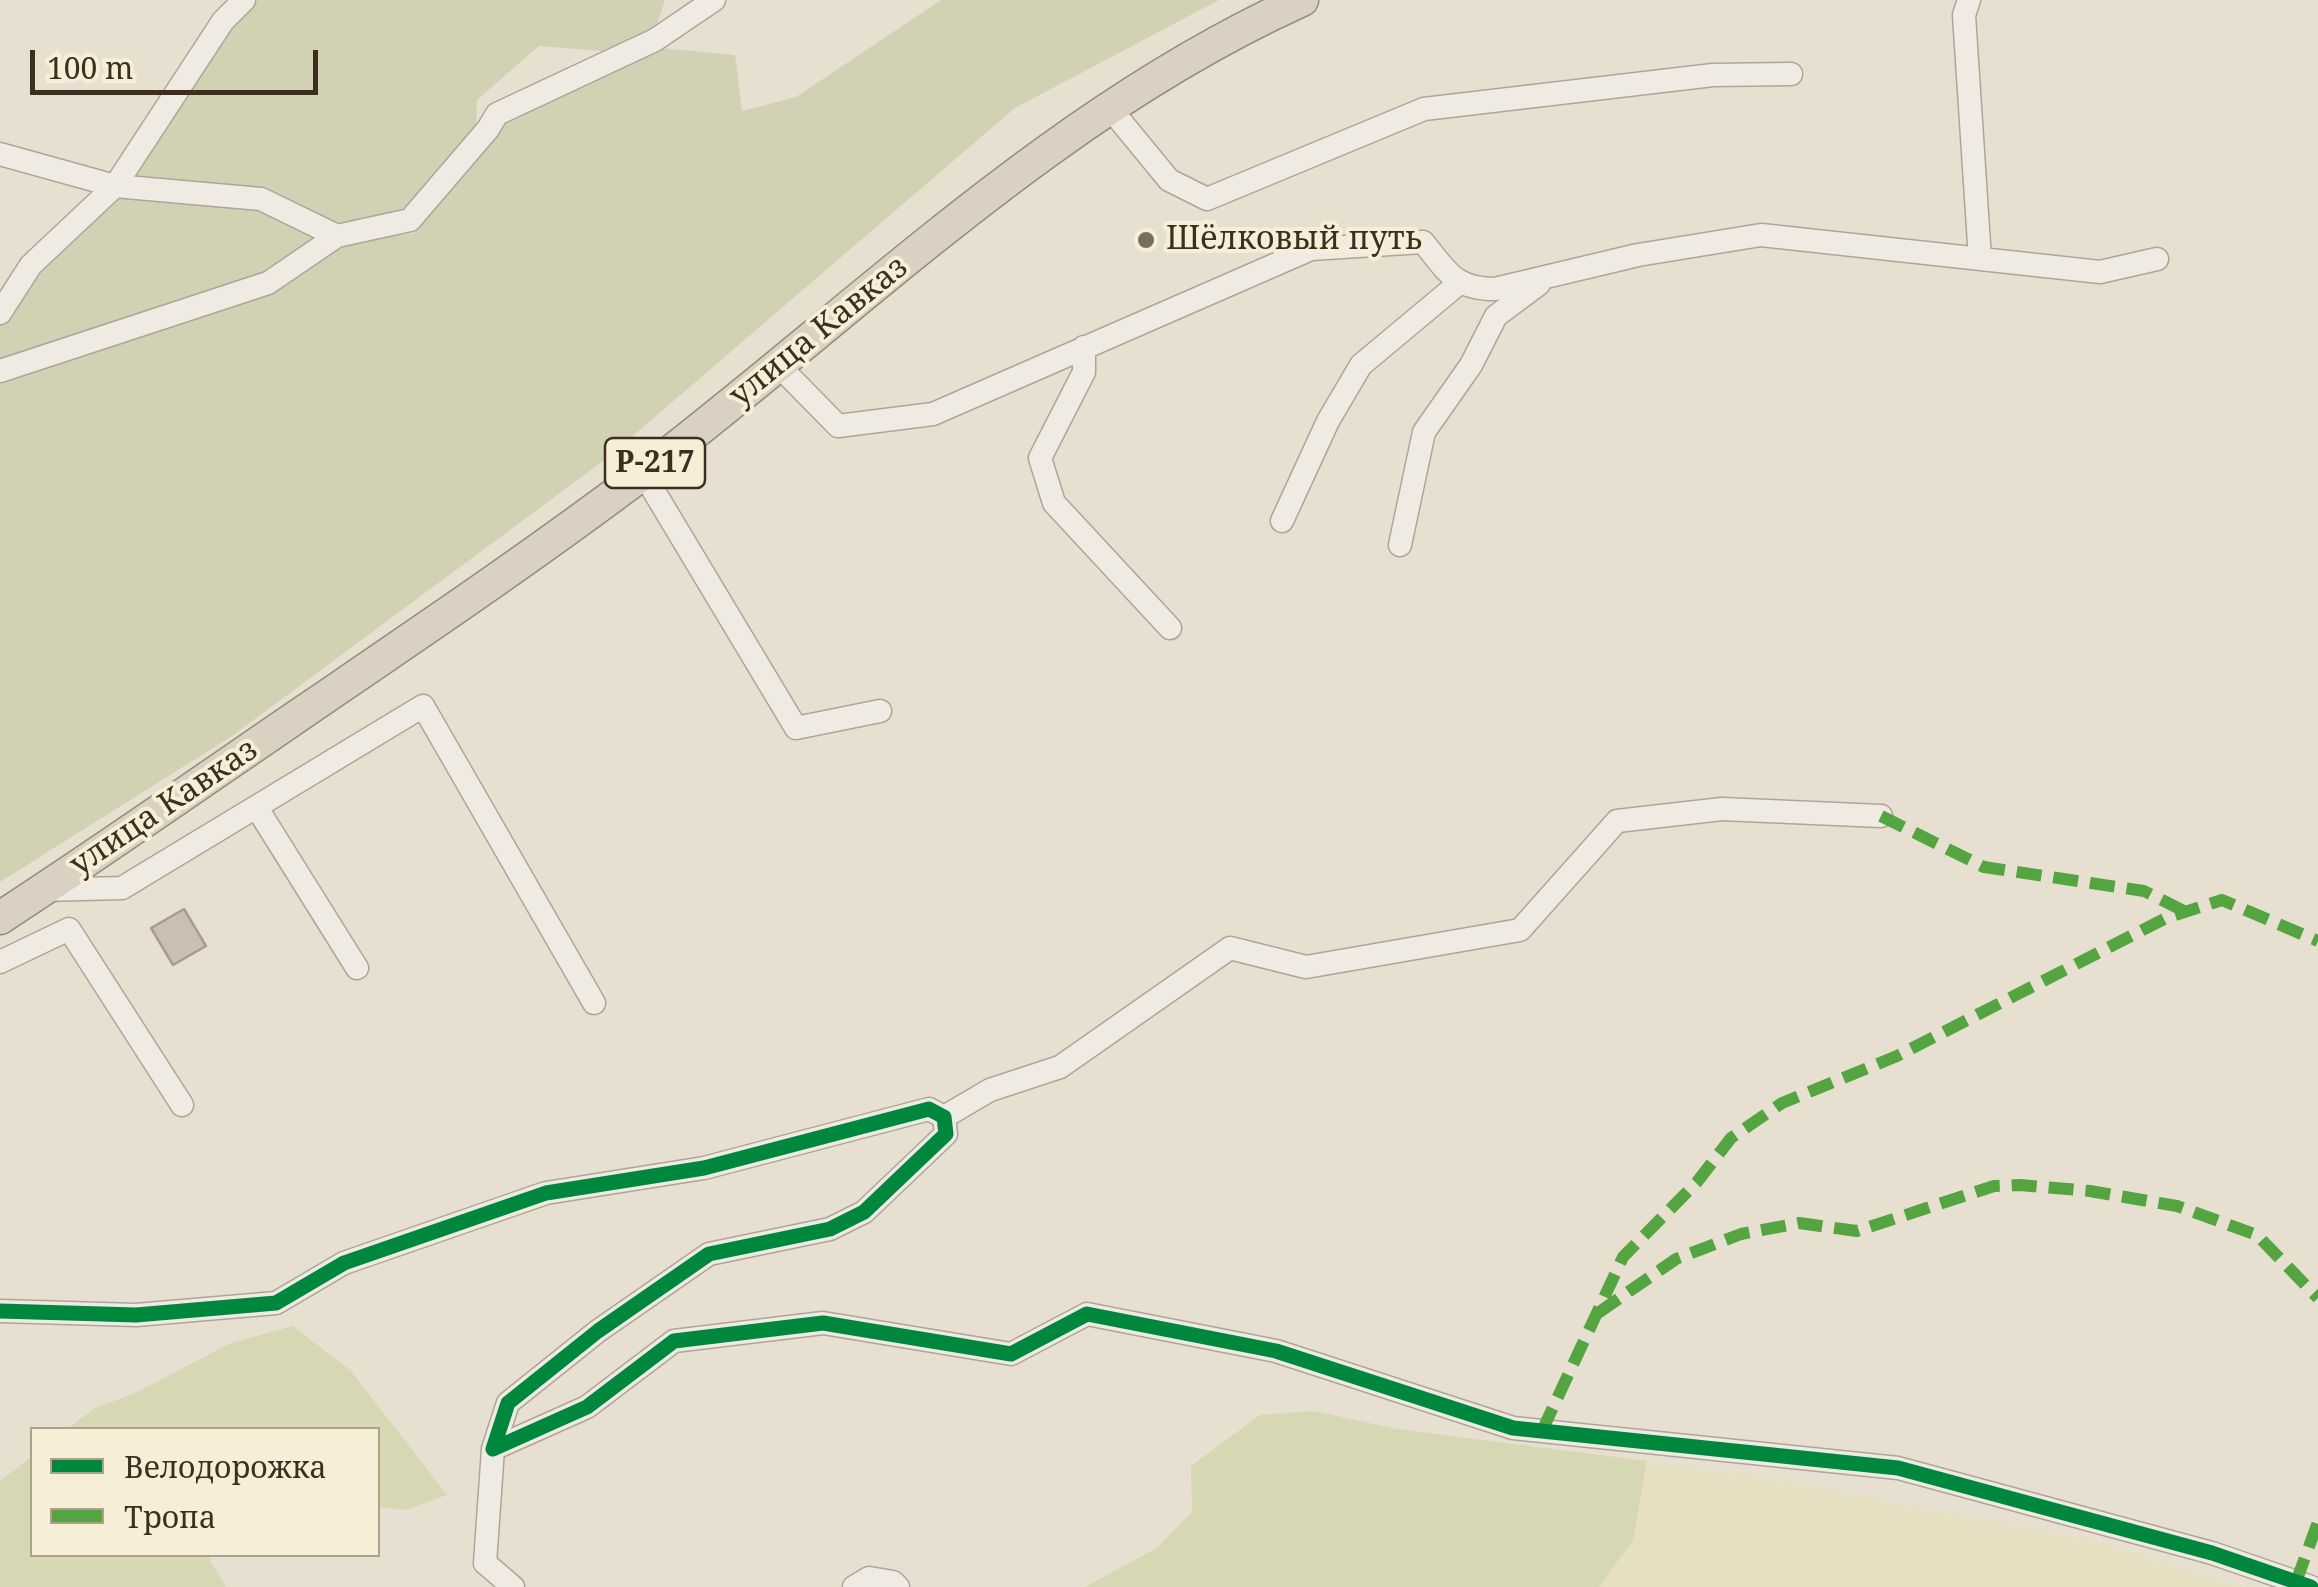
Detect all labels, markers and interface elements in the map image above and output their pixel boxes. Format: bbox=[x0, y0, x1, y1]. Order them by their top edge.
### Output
scale bar bbox=[35, 30, 322, 92]
text: 100 m bbox=[47, 47, 133, 88]
place label: Шёлковый путь bbox=[1166, 221, 1422, 259]
marker: Шёлковый путь bbox=[1135, 229, 1157, 251]
street label: улица Кавказ bbox=[722, 248, 916, 416]
road number: Р-217 bbox=[605, 438, 705, 488]
street label: улица Кавказ bbox=[63, 731, 265, 885]
legend bbox=[30, 1427, 380, 1557]
text: Велодорожка bbox=[124, 1446, 327, 1487]
text: Тропа bbox=[124, 1496, 216, 1537]

